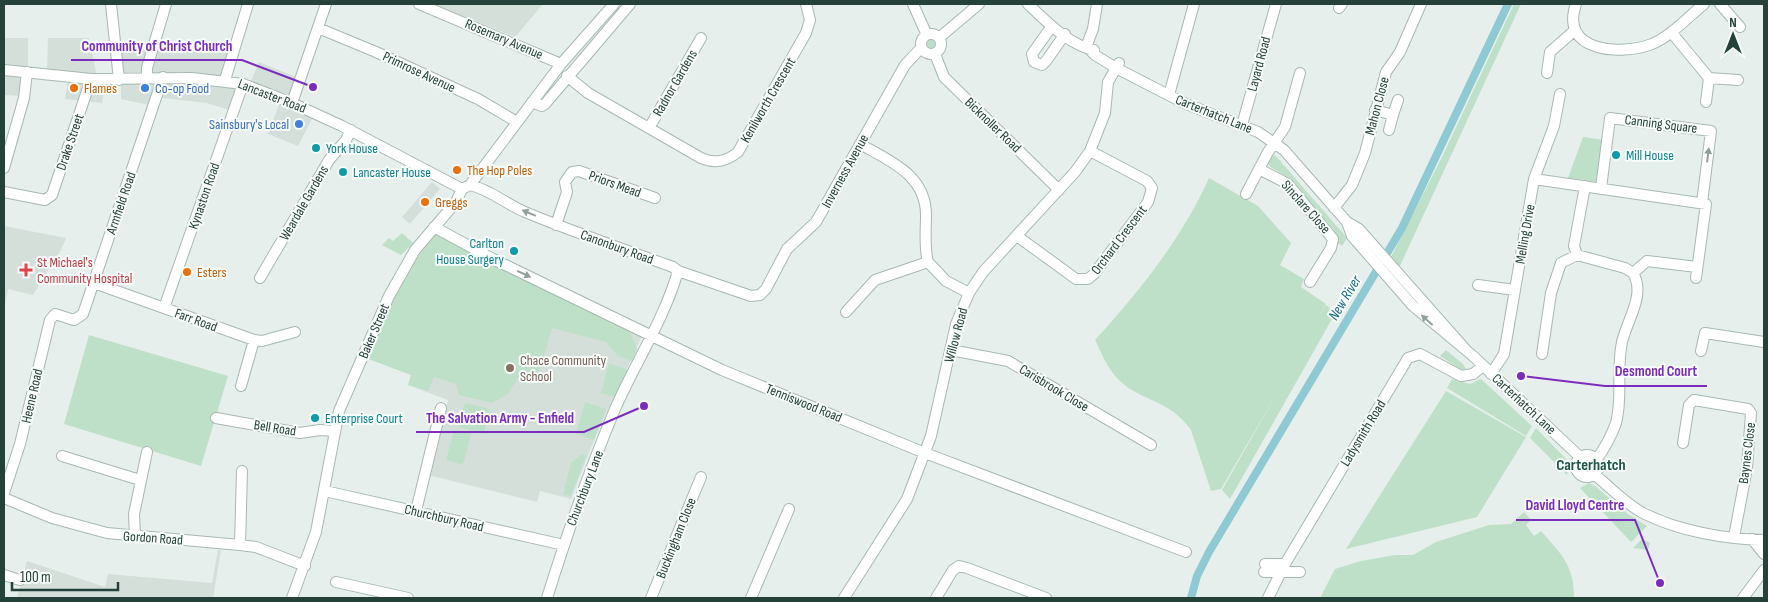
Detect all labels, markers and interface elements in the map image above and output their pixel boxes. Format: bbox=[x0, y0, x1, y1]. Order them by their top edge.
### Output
north arrow bbox=[1708, 10, 1758, 60]
text: N bbox=[1729, 14, 1737, 31]
street label: Rosemary Avenue bbox=[462, 15, 546, 63]
callout: Community of Christ Church bbox=[71, 30, 242, 60]
street label: Layard Road bbox=[1244, 34, 1275, 93]
text: Community of Christ Church bbox=[82, 37, 232, 56]
street label: Radnor Gardens bbox=[649, 47, 701, 119]
street label: Primrose Avenue bbox=[380, 48, 458, 96]
street label: Kenilworth Crescent bbox=[737, 54, 799, 146]
street label: Lancaster Road bbox=[235, 75, 309, 117]
street label: Mahon Close bbox=[1361, 75, 1393, 137]
place label: Flames bbox=[84, 80, 117, 97]
place label: Co-op Food bbox=[155, 80, 209, 97]
marker: Flames bbox=[68, 82, 80, 94]
marker: Co-op Food bbox=[139, 82, 151, 94]
street label: Carterhatch Lane bbox=[1173, 91, 1255, 137]
street label: Bicknoller Road bbox=[961, 94, 1025, 156]
street label: Canning Square bbox=[1624, 111, 1698, 137]
street label: Drake Street bbox=[52, 112, 88, 172]
place label: Sainsbury's Local bbox=[209, 116, 289, 133]
marker: Sainsbury's Local bbox=[293, 118, 305, 130]
street label: Inverness Avenue bbox=[818, 131, 872, 211]
place label: York House bbox=[326, 140, 378, 157]
marker: York House bbox=[310, 142, 322, 154]
one-way arrow bbox=[1704, 146, 1712, 162]
place label: Mill House bbox=[1626, 147, 1674, 164]
marker: Mill House bbox=[1610, 149, 1622, 161]
street label: Kynaston Road bbox=[185, 160, 223, 232]
street label: Weardale Gardens bbox=[276, 162, 332, 244]
place label: The Hop Poles bbox=[467, 162, 532, 179]
place label: Lancaster House bbox=[353, 164, 431, 181]
marker: The Hop Poles bbox=[451, 164, 463, 176]
marker: Lancaster House bbox=[337, 166, 349, 178]
street label: Priors Mead bbox=[586, 167, 644, 201]
street label: Armfield Road bbox=[102, 169, 140, 237]
street label: Sinclare Close bbox=[1278, 177, 1334, 237]
place label: Greggs bbox=[435, 194, 468, 211]
marker: Greggs bbox=[419, 196, 431, 208]
street label: Orchard Crescent bbox=[1087, 202, 1151, 278]
street label: Melling Drive bbox=[1511, 203, 1539, 265]
one-way arrow bbox=[521, 209, 536, 217]
street label: Canonbury Road bbox=[578, 226, 656, 268]
place label: Carlton House Surgery bbox=[436, 235, 505, 268]
marker: Carlton House Surgery bbox=[508, 245, 520, 257]
place label: St Michael's Community Hospital bbox=[37, 254, 132, 287]
marker: St Michael's Community Hospital bbox=[19, 263, 33, 277]
place label: Esters bbox=[197, 264, 226, 281]
marker: Esters bbox=[181, 266, 193, 278]
one-way arrow bbox=[517, 270, 531, 278]
water label: New River bbox=[1324, 271, 1366, 324]
street label: Baker Street bbox=[355, 301, 393, 361]
street label: Farr Road bbox=[172, 304, 220, 336]
street label: Willow Road bbox=[941, 306, 972, 364]
one-way arrow bbox=[1422, 314, 1434, 326]
place label: Chace Community School bbox=[520, 352, 607, 385]
callout: Desmond Court bbox=[1605, 356, 1707, 386]
street label: Carisbrook Close bbox=[1016, 361, 1092, 415]
marker: Chace Community School bbox=[504, 362, 516, 374]
text: Desmond Court bbox=[1615, 362, 1697, 381]
street label: Heene Road bbox=[17, 367, 47, 425]
street label: Carterhatch Lane bbox=[1488, 370, 1560, 438]
street label: Tenniswood Road bbox=[763, 380, 845, 426]
street label: Ladysmith Road bbox=[1337, 397, 1389, 469]
callout: The Salvation Army - Enfield bbox=[416, 402, 584, 432]
text: The Salvation Army - Enfield bbox=[426, 409, 574, 428]
place label: Enterprise Court bbox=[325, 410, 403, 427]
marker: Enterprise Court bbox=[309, 412, 321, 424]
street label: Bell Road bbox=[253, 416, 298, 440]
street label: Baynes Close bbox=[1735, 421, 1759, 485]
street label: Churchbury Lane bbox=[563, 448, 607, 528]
district label: Carterhatch bbox=[1556, 456, 1626, 475]
callout: David Lloyd Centre bbox=[1516, 490, 1635, 520]
street label: Buckingham Close bbox=[652, 495, 700, 581]
text: David Lloyd Centre bbox=[1526, 496, 1624, 515]
street label: Churchbury Road bbox=[403, 501, 485, 535]
street label: Gordon Road bbox=[123, 527, 184, 549]
scale bar bbox=[12, 560, 119, 592]
text: 100 m bbox=[20, 568, 51, 587]

